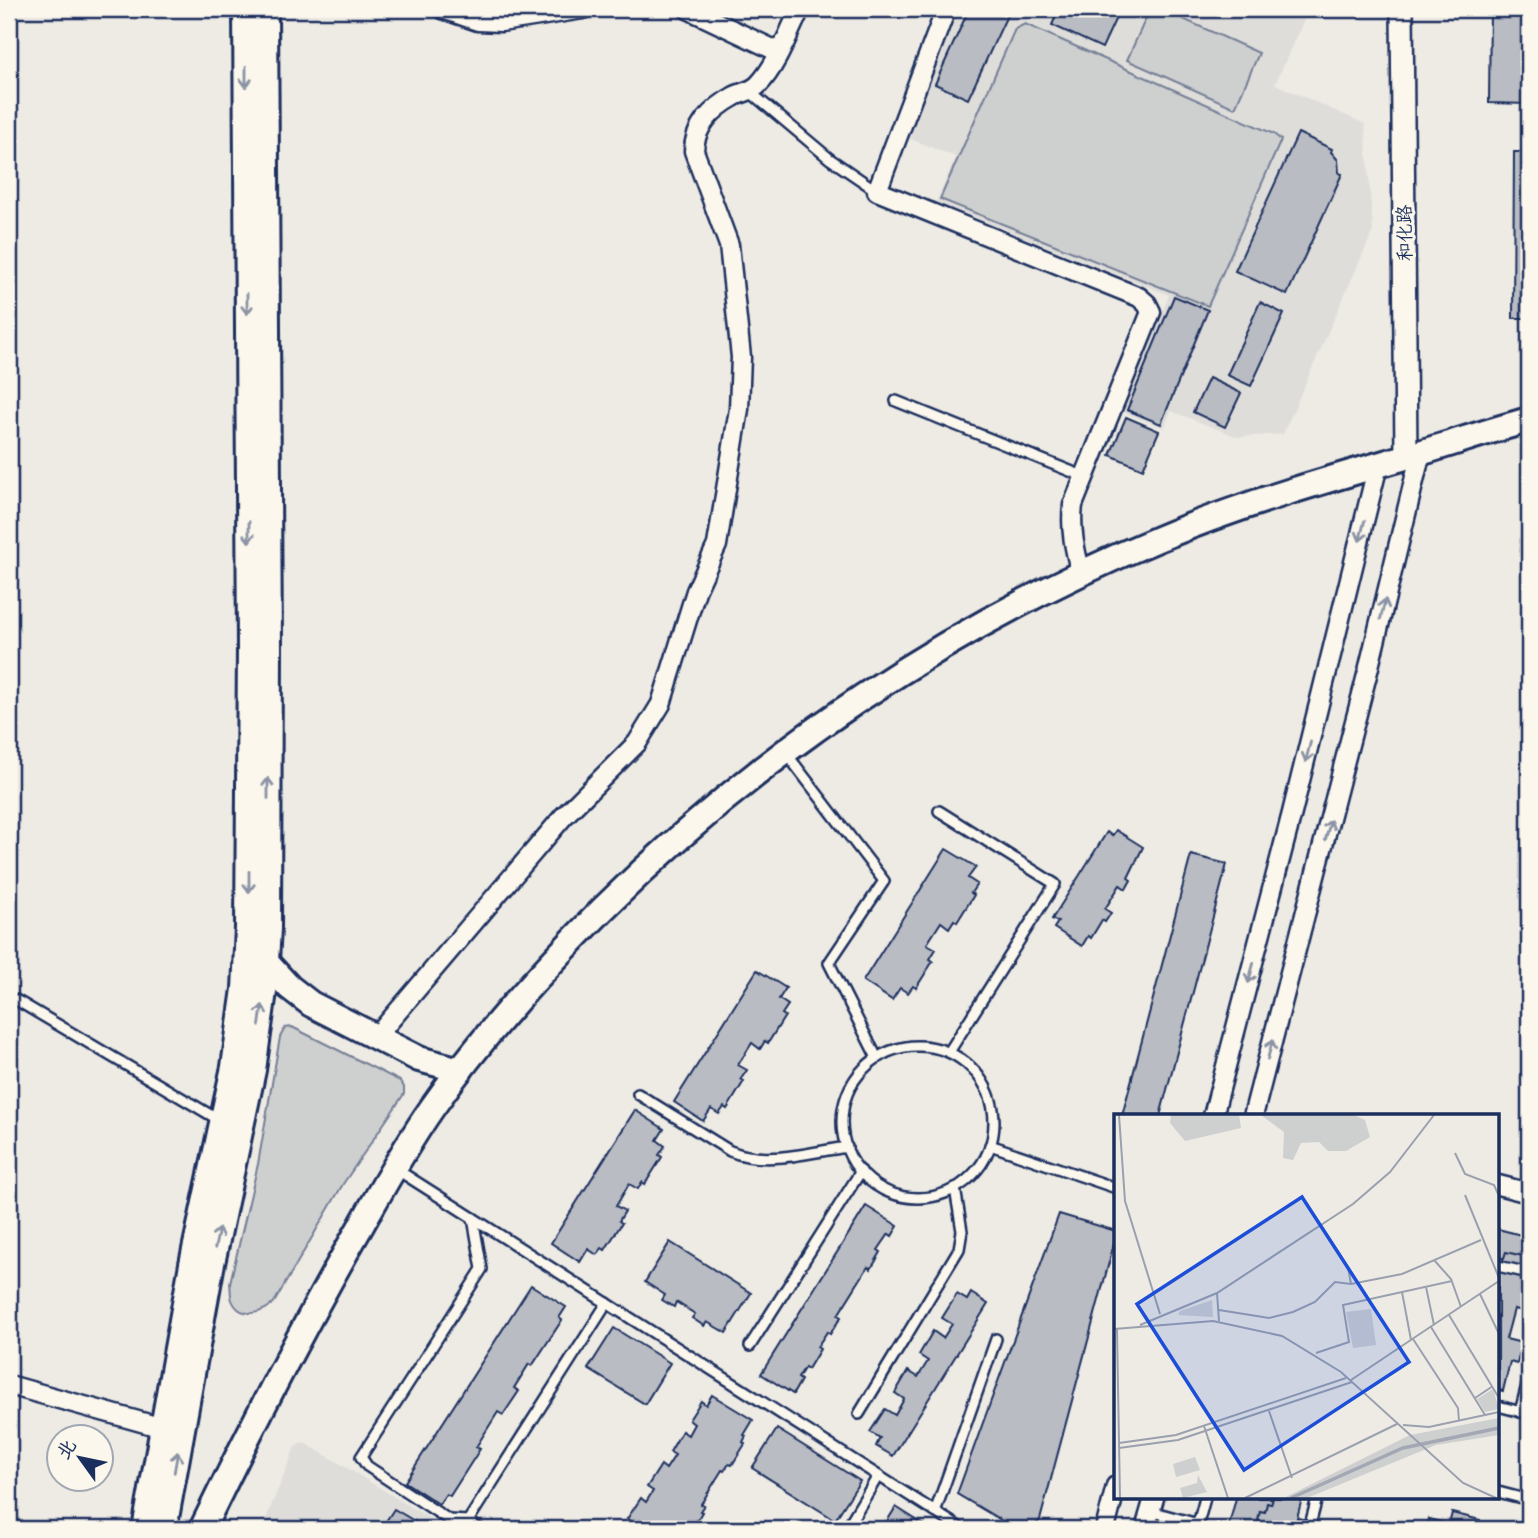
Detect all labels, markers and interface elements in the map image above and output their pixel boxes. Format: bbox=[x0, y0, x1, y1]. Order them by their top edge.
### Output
one-way arrow bbox=[239, 65, 253, 88]
street label: 和化路 bbox=[1391, 204, 1416, 262]
one-way arrow bbox=[240, 293, 254, 316]
one-way arrow bbox=[1355, 519, 1368, 542]
one-way arrow bbox=[242, 520, 256, 543]
one-way arrow bbox=[1377, 598, 1390, 621]
one-way arrow bbox=[1301, 740, 1314, 763]
one-way arrow bbox=[261, 777, 275, 800]
one-way arrow bbox=[1322, 819, 1335, 842]
one-way arrow bbox=[242, 870, 255, 893]
one-way arrow bbox=[1244, 961, 1257, 983]
one-way arrow bbox=[254, 1004, 267, 1027]
one-way arrow bbox=[1265, 1039, 1278, 1061]
inset map bbox=[1114, 1114, 1500, 1500]
one-way arrow bbox=[211, 1227, 225, 1250]
north arrow bbox=[46, 1422, 116, 1492]
text: 北 bbox=[50, 1434, 81, 1463]
one-way arrow bbox=[170, 1451, 183, 1474]

